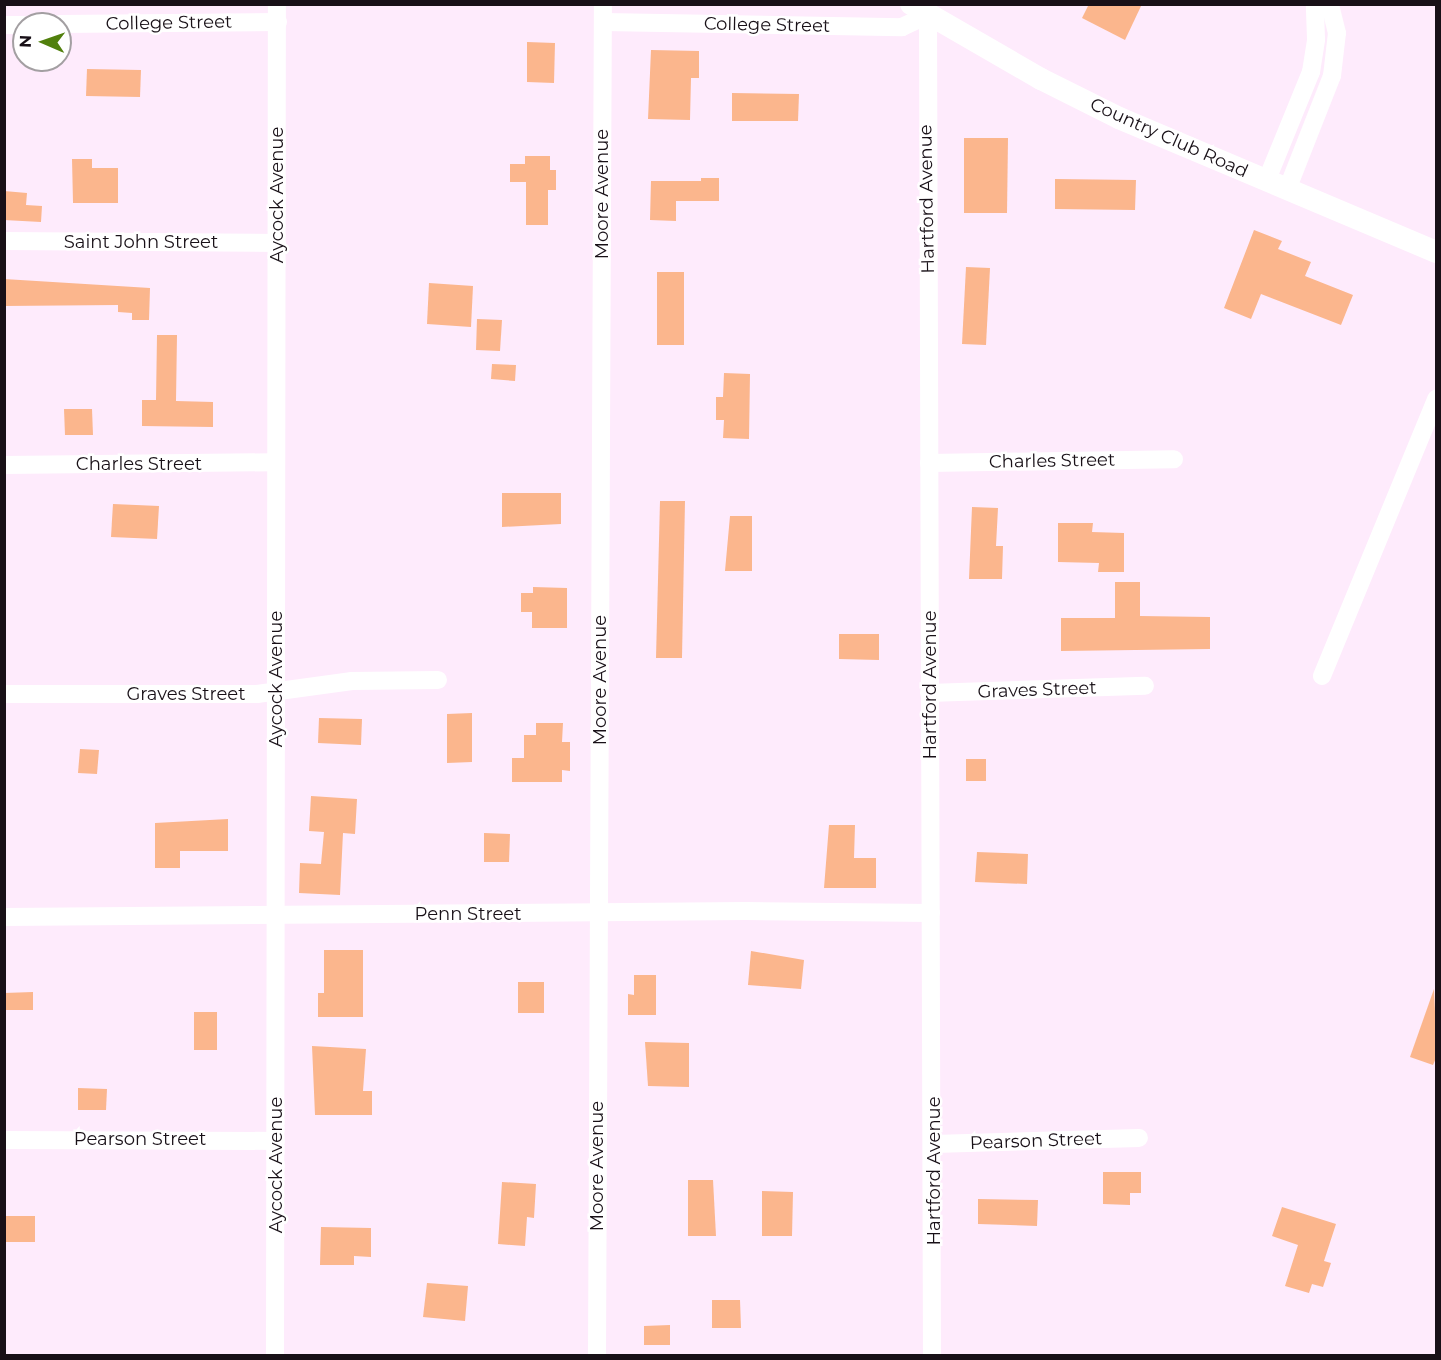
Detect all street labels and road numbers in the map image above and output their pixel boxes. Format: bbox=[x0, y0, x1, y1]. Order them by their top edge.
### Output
street label: College Street bbox=[106, 11, 232, 35]
street label: College Street bbox=[704, 13, 830, 37]
street label: Country Club Road bbox=[1087, 93, 1251, 183]
street label: Hartford Avenue bbox=[915, 124, 939, 274]
street label: Aycock Avenue bbox=[266, 127, 288, 263]
street label: Moore Avenue bbox=[591, 129, 613, 259]
street label: Saint John Street bbox=[64, 231, 218, 253]
street label: Charles Street bbox=[989, 449, 1115, 473]
street label: Charles Street bbox=[76, 453, 202, 475]
street label: Hartford Avenue bbox=[919, 610, 941, 760]
street label: Aycock Avenue bbox=[265, 611, 287, 747]
street label: Moore Avenue bbox=[589, 615, 611, 745]
street label: Graves Street bbox=[977, 677, 1097, 703]
street label: Graves Street bbox=[126, 683, 246, 705]
street label: Penn Street bbox=[414, 903, 522, 925]
street label: Hartford Avenue bbox=[923, 1096, 945, 1246]
street label: Aycock Avenue bbox=[265, 1097, 287, 1233]
street label: Moore Avenue bbox=[586, 1101, 608, 1231]
street label: Pearson Street bbox=[74, 1128, 206, 1150]
street label: Pearson Street bbox=[969, 1128, 1103, 1154]

